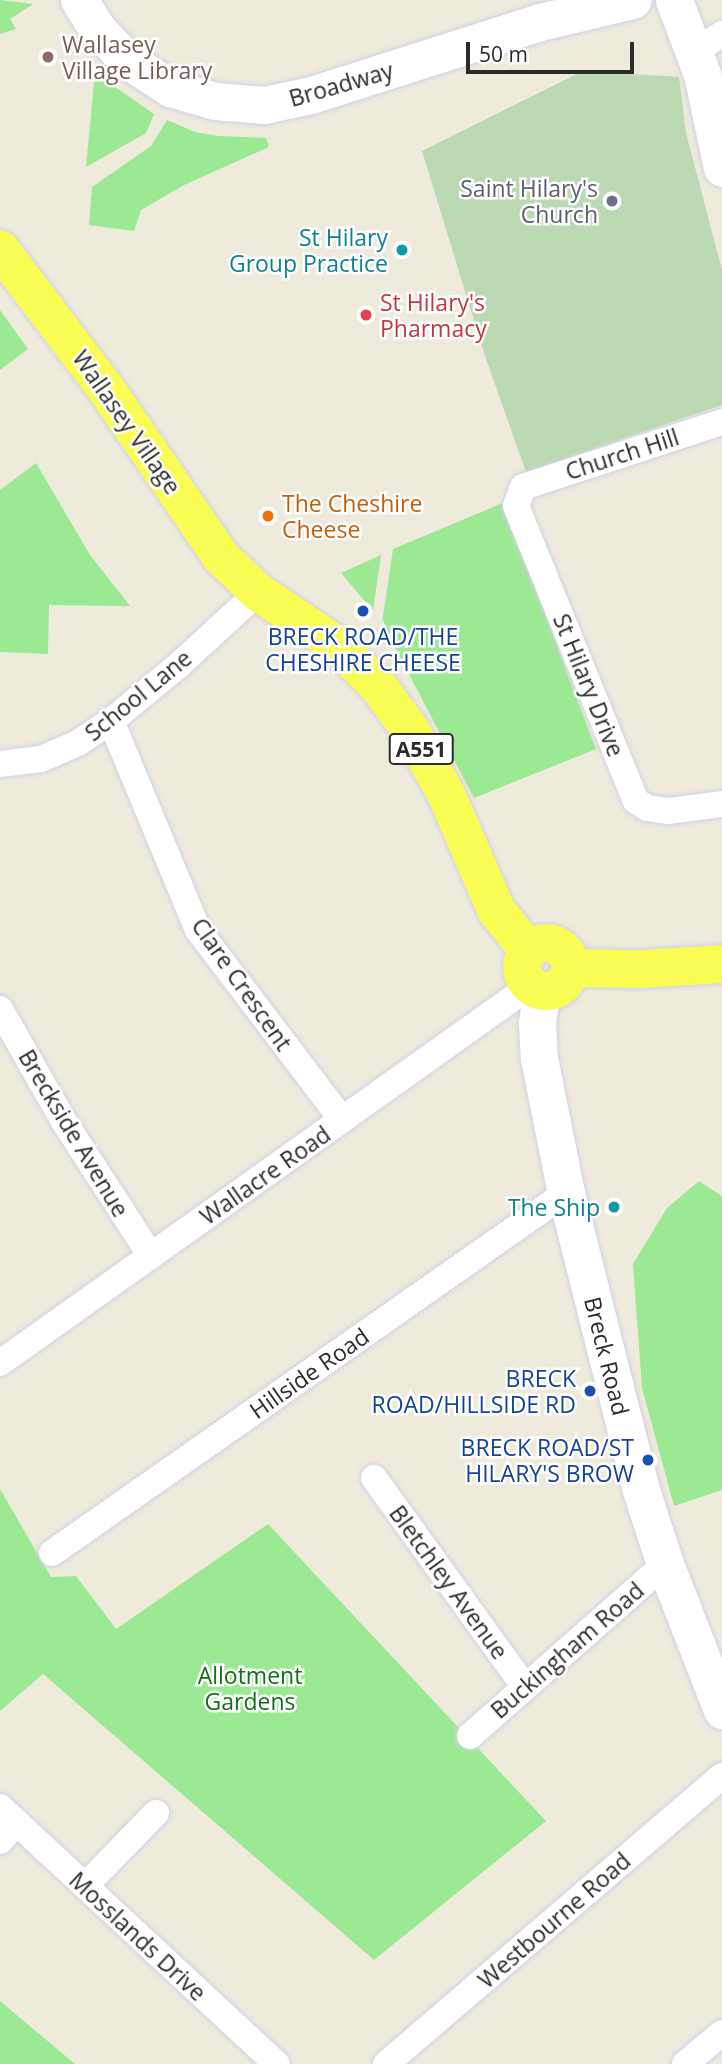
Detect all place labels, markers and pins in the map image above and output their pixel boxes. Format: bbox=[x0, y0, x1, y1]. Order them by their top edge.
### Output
place label: Wallasey Village Library bbox=[62, 30, 212, 84]
marker: Wallasey Village Library bbox=[40, 49, 56, 65]
place label: Saint Hilary's Church bbox=[460, 174, 598, 228]
marker: Saint Hilary's Church bbox=[604, 193, 620, 209]
place label: St Hilary Group Practice bbox=[229, 223, 388, 277]
marker: St Hilary Group Practice bbox=[394, 242, 410, 258]
place label: St Hilary's Pharmacy bbox=[380, 288, 487, 342]
marker: St Hilary's Pharmacy bbox=[358, 307, 374, 323]
place label: The Cheshire Cheese bbox=[282, 489, 422, 543]
marker: The Cheshire Cheese bbox=[260, 508, 276, 524]
marker: BRECK ROAD/THE CHESHIRE CHEESE bbox=[355, 603, 371, 619]
place label: BRECK ROAD/THE CHESHIRE CHEESE bbox=[265, 622, 461, 676]
place label: The Ship bbox=[508, 1193, 600, 1221]
marker: The Ship bbox=[606, 1199, 622, 1215]
place label: BRECK ROAD/HILLSIDE RD bbox=[371, 1364, 576, 1418]
marker: BRECK ROAD/HILLSIDE RD bbox=[582, 1383, 598, 1399]
place label: BRECK ROAD/ST HILARY'S BROW bbox=[461, 1433, 634, 1487]
marker: BRECK ROAD/ST HILARY'S BROW bbox=[640, 1452, 656, 1468]

